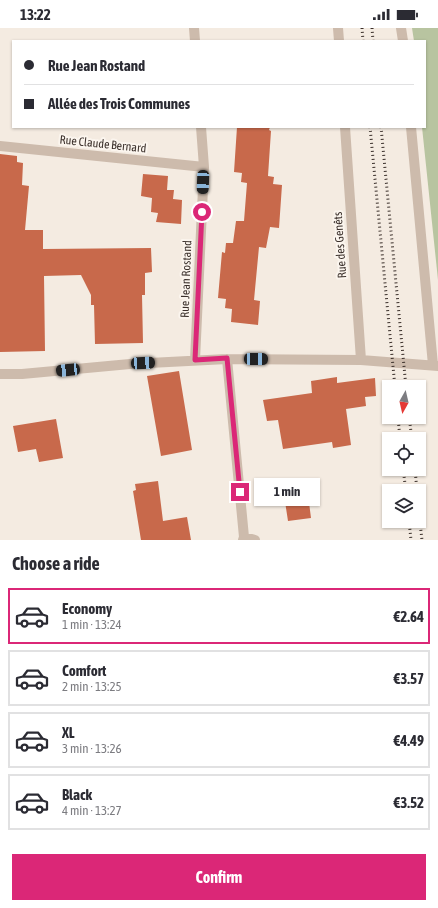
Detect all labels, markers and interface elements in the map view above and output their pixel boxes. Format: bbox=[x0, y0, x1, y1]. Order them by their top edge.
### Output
text: 13:22 bbox=[20, 6, 51, 23]
text: Rue Jean Rostand bbox=[48, 57, 145, 74]
text: Allée des Trois Communes bbox=[48, 95, 190, 112]
street label: Rue Claude Bernard bbox=[59, 132, 147, 156]
car bbox=[197, 170, 209, 194]
route start bbox=[193, 203, 211, 221]
street label: Rue des Genêts bbox=[331, 211, 349, 279]
street label: Rue Jean Rostand bbox=[178, 240, 194, 318]
car bbox=[244, 353, 268, 365]
car bbox=[131, 356, 155, 370]
car bbox=[55, 363, 81, 377]
north arrow bbox=[382, 380, 426, 424]
map controls bbox=[382, 380, 426, 528]
button: locate bbox=[382, 432, 426, 476]
callout: 1 min bbox=[254, 478, 320, 506]
route end bbox=[231, 483, 249, 501]
text: 1 min bbox=[274, 484, 300, 499]
button: layers bbox=[382, 484, 426, 528]
text: Choose a ride bbox=[12, 553, 100, 574]
icon: car bbox=[14, 598, 50, 634]
text: Economy bbox=[62, 600, 112, 617]
text: €2.64 bbox=[393, 608, 424, 625]
text: 1 min · 13:24 bbox=[62, 617, 122, 632]
icon: car bbox=[14, 660, 50, 696]
text: Comfort bbox=[62, 662, 106, 679]
text: €3.57 bbox=[393, 670, 424, 687]
text: 2 min · 13:25 bbox=[62, 679, 122, 694]
icon: car bbox=[14, 722, 50, 758]
text: XL bbox=[62, 724, 75, 741]
text: €4.49 bbox=[393, 732, 424, 749]
text: 3 min · 13:26 bbox=[62, 741, 122, 756]
icon: car bbox=[14, 784, 50, 820]
text: Black bbox=[62, 786, 92, 803]
text: €3.52 bbox=[393, 794, 424, 811]
text: 4 min · 13:27 bbox=[62, 803, 122, 818]
button: Confirm bbox=[12, 854, 426, 900]

